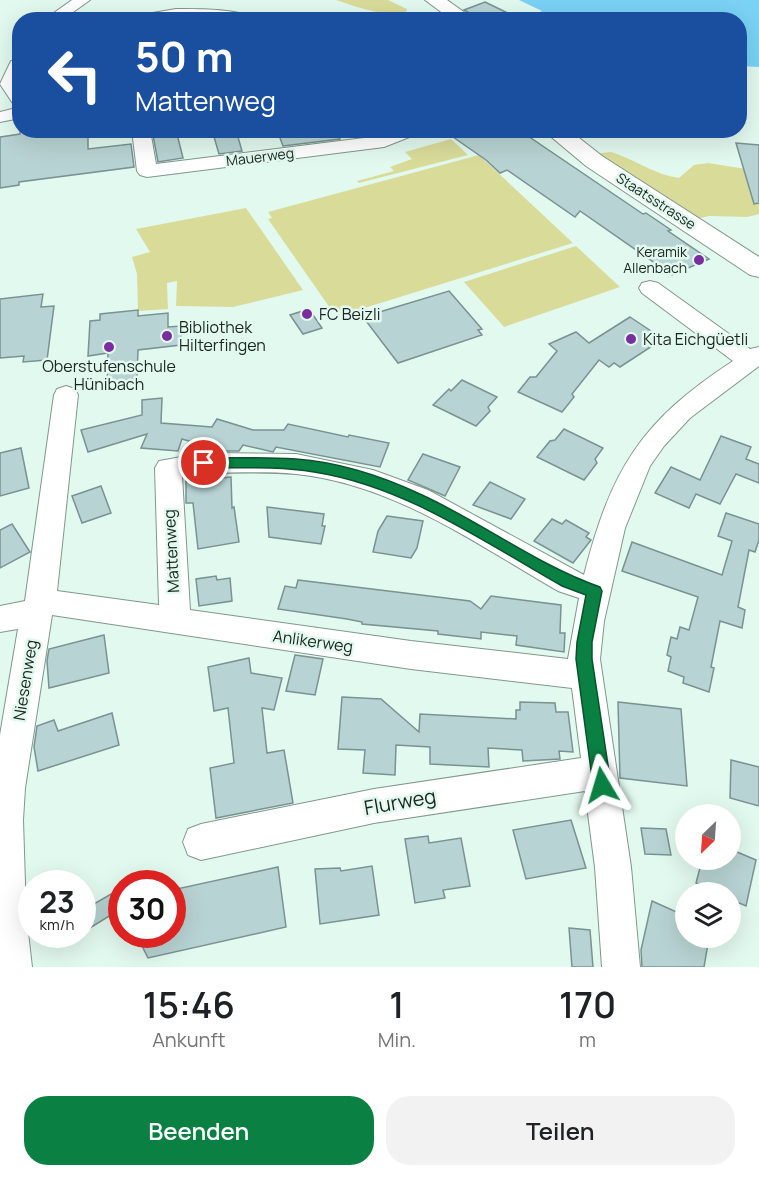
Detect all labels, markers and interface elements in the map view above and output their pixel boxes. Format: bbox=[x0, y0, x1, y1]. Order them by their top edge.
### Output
text: 50 m bbox=[135, 27, 233, 85]
icon: left bbox=[36, 36, 114, 114]
text: Mattenweg bbox=[135, 82, 276, 119]
street label: Mauerweg bbox=[225, 143, 295, 170]
street label: Staatsstrasse bbox=[613, 168, 700, 233]
place label: Keramik Allenbach bbox=[623, 242, 688, 277]
marker: Keramik Allenbach bbox=[692, 253, 706, 267]
place label: FC Beizli bbox=[319, 303, 381, 325]
marker: FC Beizli bbox=[300, 307, 314, 321]
place label: Bibliothek Hilterfingen bbox=[179, 316, 266, 356]
place label: Kita Eichgüetli bbox=[643, 328, 748, 350]
marker: Bibliothek Hilterfingen bbox=[160, 329, 174, 343]
marker: Kita Eichgüetli bbox=[624, 332, 638, 346]
marker: Oberstufenschule Hünibach bbox=[102, 340, 116, 354]
place label: Oberstufenschule Hünibach bbox=[42, 355, 176, 395]
pin bbox=[178, 437, 229, 488]
icon: arrive bbox=[187, 446, 220, 479]
street label: Mattenweg bbox=[158, 509, 184, 593]
street label: Anlikerweg bbox=[271, 624, 355, 658]
street label: Niesenweg bbox=[8, 638, 42, 722]
position arrow bbox=[570, 753, 634, 817]
street label: Flurweg bbox=[362, 782, 438, 821]
north arrow bbox=[675, 804, 741, 870]
map controls bbox=[675, 804, 741, 948]
speed limit sign: 30 bbox=[108, 870, 186, 948]
text: 23 bbox=[39, 881, 75, 922]
button: layers bbox=[675, 882, 741, 948]
text: km/h bbox=[40, 914, 74, 935]
text: 15:46 bbox=[143, 980, 235, 1029]
text: 1 bbox=[389, 980, 405, 1029]
text: 170 bbox=[559, 980, 616, 1029]
text: Ankunft bbox=[152, 1026, 226, 1053]
text: Min. bbox=[378, 1026, 416, 1053]
text: m bbox=[579, 1026, 596, 1053]
button: Beenden bbox=[24, 1096, 374, 1165]
button: Teilen bbox=[386, 1096, 735, 1165]

